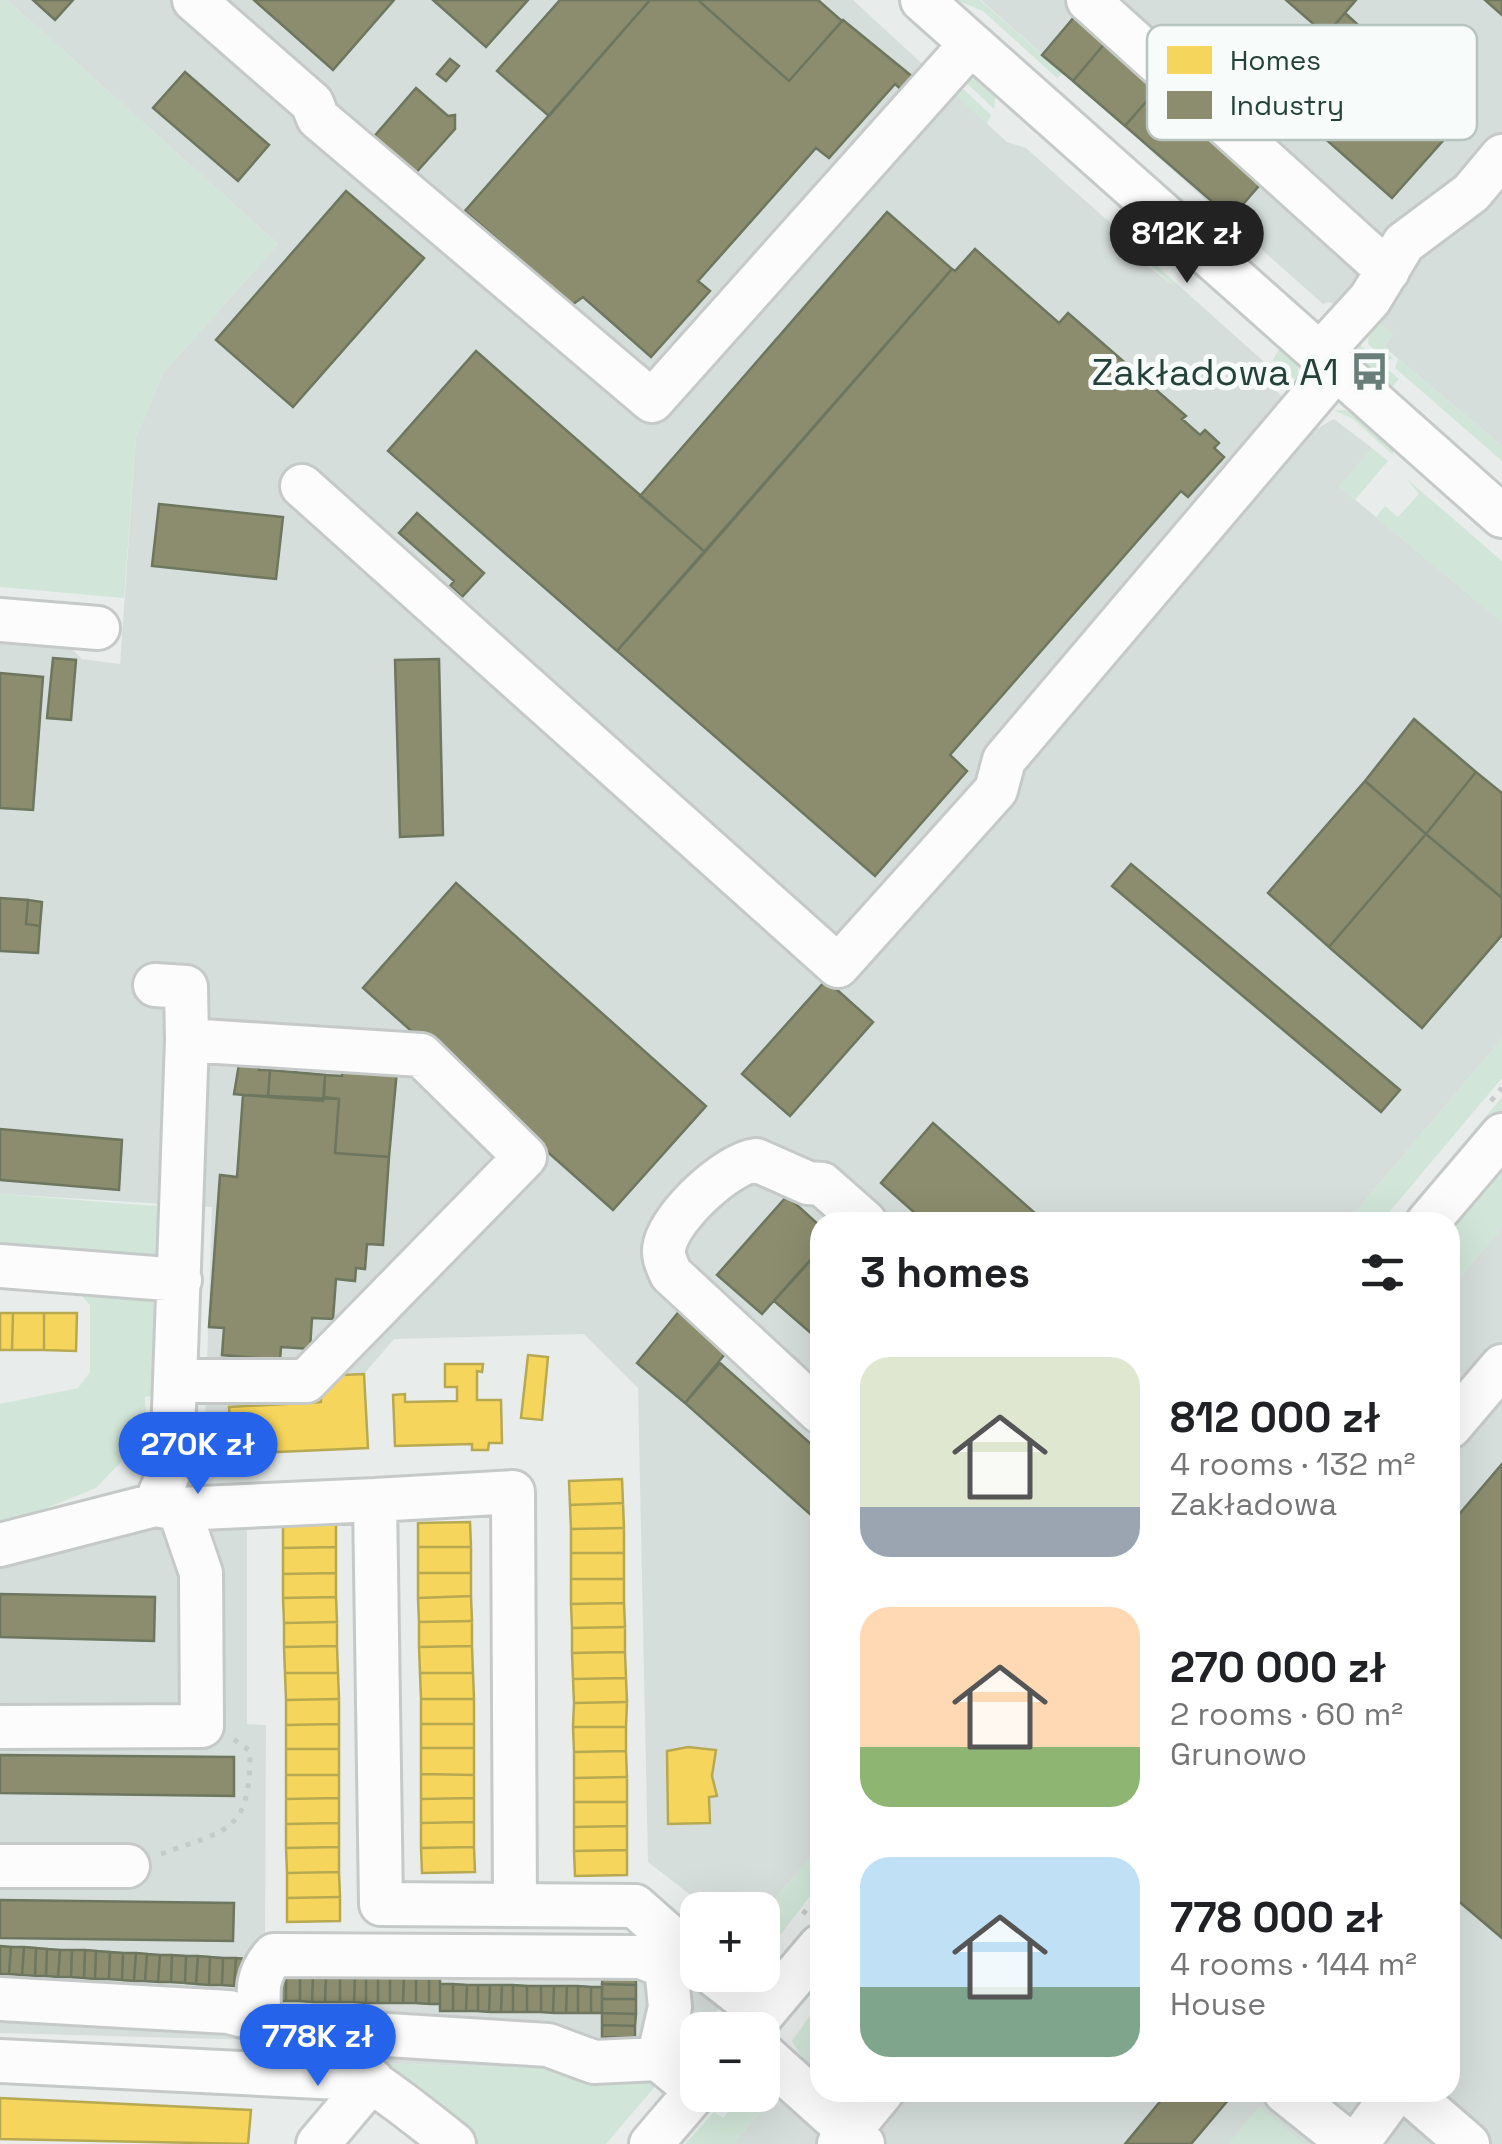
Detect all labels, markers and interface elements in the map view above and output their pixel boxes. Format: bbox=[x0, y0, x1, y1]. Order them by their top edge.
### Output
legend bbox=[1147, 25, 1477, 140]
text: Homes bbox=[1230, 42, 1321, 78]
text: Industry bbox=[1230, 87, 1344, 123]
pin: 812K zł bbox=[1095, 201, 1279, 286]
text: 812K zł bbox=[1132, 213, 1242, 253]
place label: Zakładowa A1 bbox=[1091, 348, 1339, 396]
bus stop icon: Zakładowa A1 bbox=[1348, 351, 1390, 393]
icon: filters bbox=[1355, 1245, 1410, 1300]
text: 3 homes bbox=[860, 1246, 1030, 1299]
text: 812 000 zł bbox=[1170, 1391, 1381, 1444]
icon: home bbox=[940, 1397, 1060, 1517]
pin: 270K zł bbox=[106, 1412, 290, 1497]
text: 270K zł bbox=[141, 1424, 255, 1464]
text: 4 rooms · 132 m² bbox=[1170, 1444, 1416, 1484]
text: Zakładowa bbox=[1170, 1484, 1337, 1524]
text: 270 000 zł bbox=[1170, 1641, 1387, 1694]
icon: home bbox=[940, 1647, 1060, 1767]
text: 2 rooms · 60 m² bbox=[1170, 1694, 1403, 1734]
text: Grunowo bbox=[1170, 1734, 1307, 1774]
text: 778 000 zł bbox=[1170, 1891, 1384, 1944]
map controls bbox=[680, 1892, 780, 2112]
button: + bbox=[680, 1892, 780, 1992]
icon: home bbox=[940, 1897, 1060, 2017]
text: 4 rooms · 144 m² bbox=[1170, 1944, 1417, 1984]
text: House bbox=[1170, 1984, 1266, 2024]
pin: 778K zł bbox=[226, 2004, 410, 2089]
button: − bbox=[680, 2012, 780, 2112]
text: 778K zł bbox=[262, 2016, 374, 2056]

